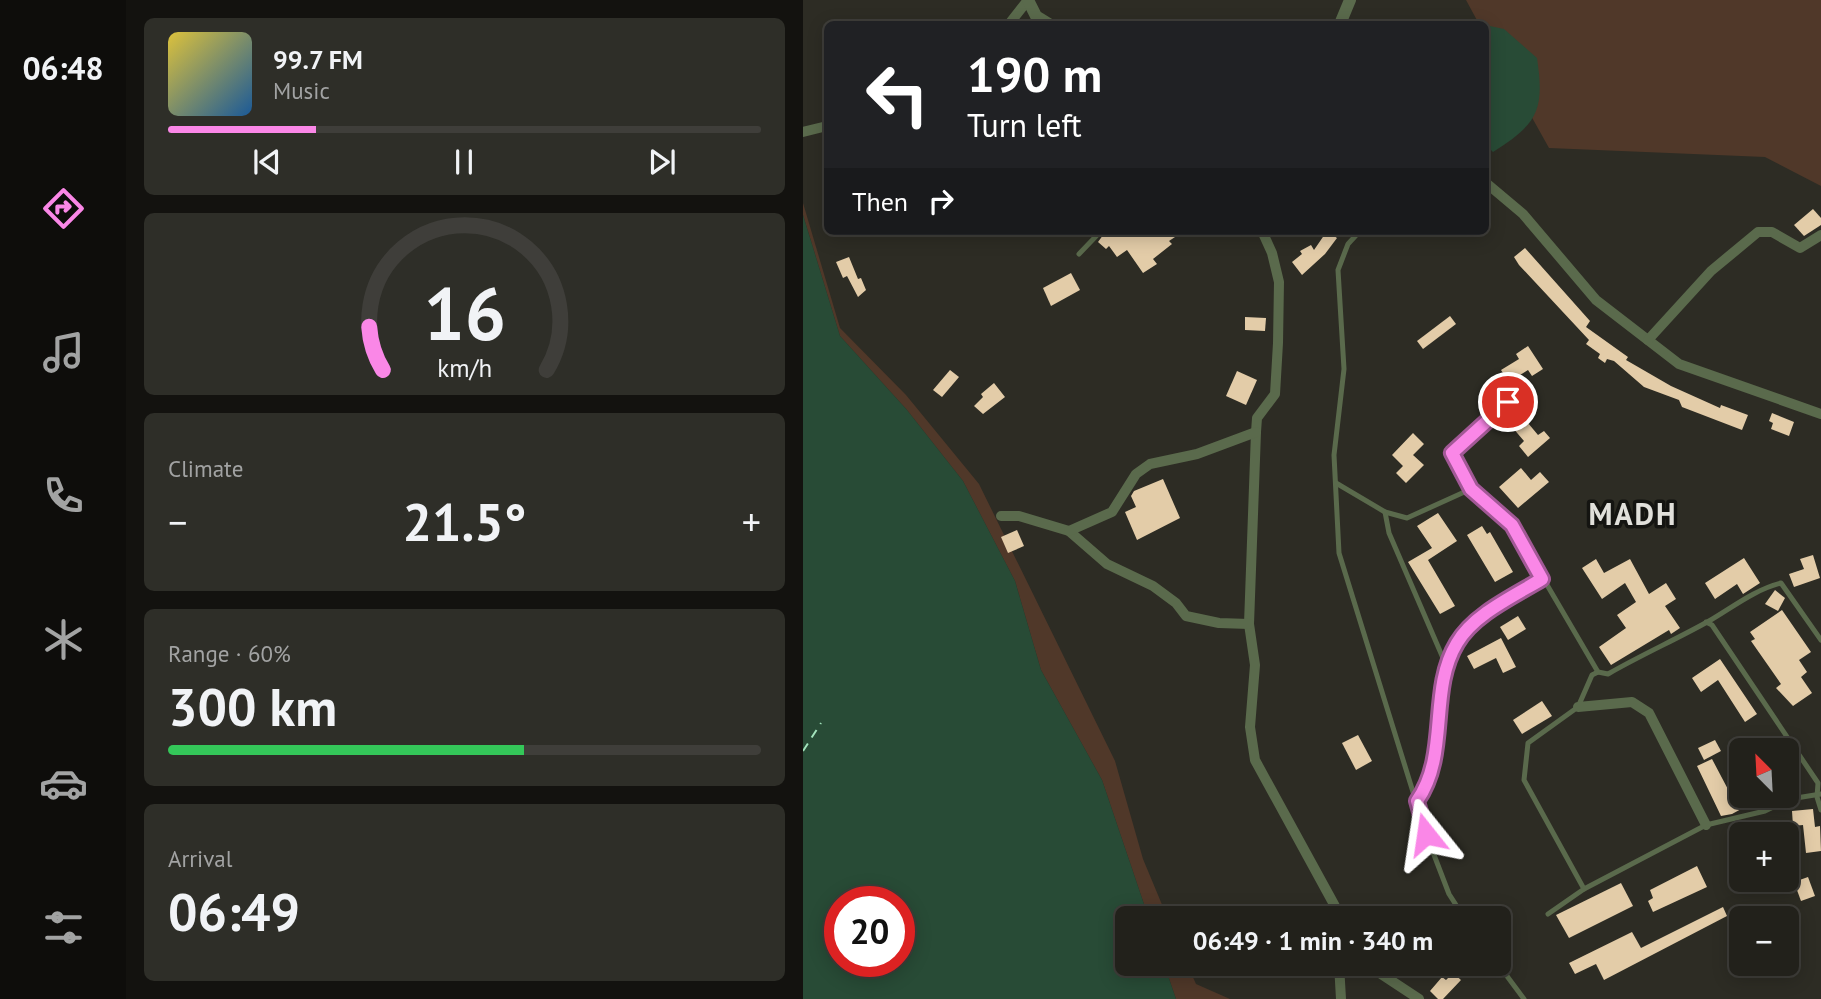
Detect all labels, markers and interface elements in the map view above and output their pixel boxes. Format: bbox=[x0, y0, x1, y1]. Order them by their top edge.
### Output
text: 190 m bbox=[967, 42, 1102, 106]
text: 99.7 FM bbox=[273, 43, 363, 76]
text: 06:48 bbox=[22, 47, 104, 89]
icon: left bbox=[852, 49, 943, 140]
text: Music bbox=[273, 76, 330, 105]
text: Turn left bbox=[967, 104, 1082, 146]
icon: previous bbox=[248, 143, 286, 181]
icon: pause bbox=[445, 143, 483, 181]
icon: next bbox=[643, 143, 681, 181]
icon: right bbox=[922, 182, 960, 220]
icon: directions bbox=[39, 184, 88, 233]
text: Then bbox=[852, 185, 908, 218]
text: 16 bbox=[423, 267, 506, 361]
icon: music bbox=[39, 328, 88, 377]
text: km/h bbox=[437, 352, 492, 384]
pin bbox=[1478, 372, 1538, 432]
icon: arrive bbox=[1489, 383, 1527, 421]
text: Climate bbox=[168, 454, 243, 483]
icon: phone bbox=[39, 471, 88, 520]
text: 21.5° bbox=[403, 488, 526, 555]
district label: MADH bbox=[1588, 494, 1678, 533]
text: − bbox=[168, 497, 187, 546]
text: + bbox=[742, 497, 761, 546]
icon: climate bbox=[39, 615, 88, 664]
text: Range · 60% bbox=[168, 639, 291, 668]
text: 300 km bbox=[168, 673, 337, 740]
north arrow bbox=[1729, 738, 1799, 808]
map controls bbox=[1729, 738, 1799, 976]
icon: car bbox=[39, 759, 88, 808]
position arrow bbox=[1389, 797, 1463, 871]
button: + bbox=[1729, 822, 1799, 892]
text: Arrival bbox=[168, 844, 232, 873]
text: 06:49 bbox=[168, 878, 300, 945]
speed limit sign: 20 bbox=[824, 886, 915, 977]
icon: filters bbox=[39, 903, 88, 952]
button: − bbox=[1729, 906, 1799, 976]
text: 06:49 · 1 min · 340 m bbox=[1193, 924, 1433, 957]

